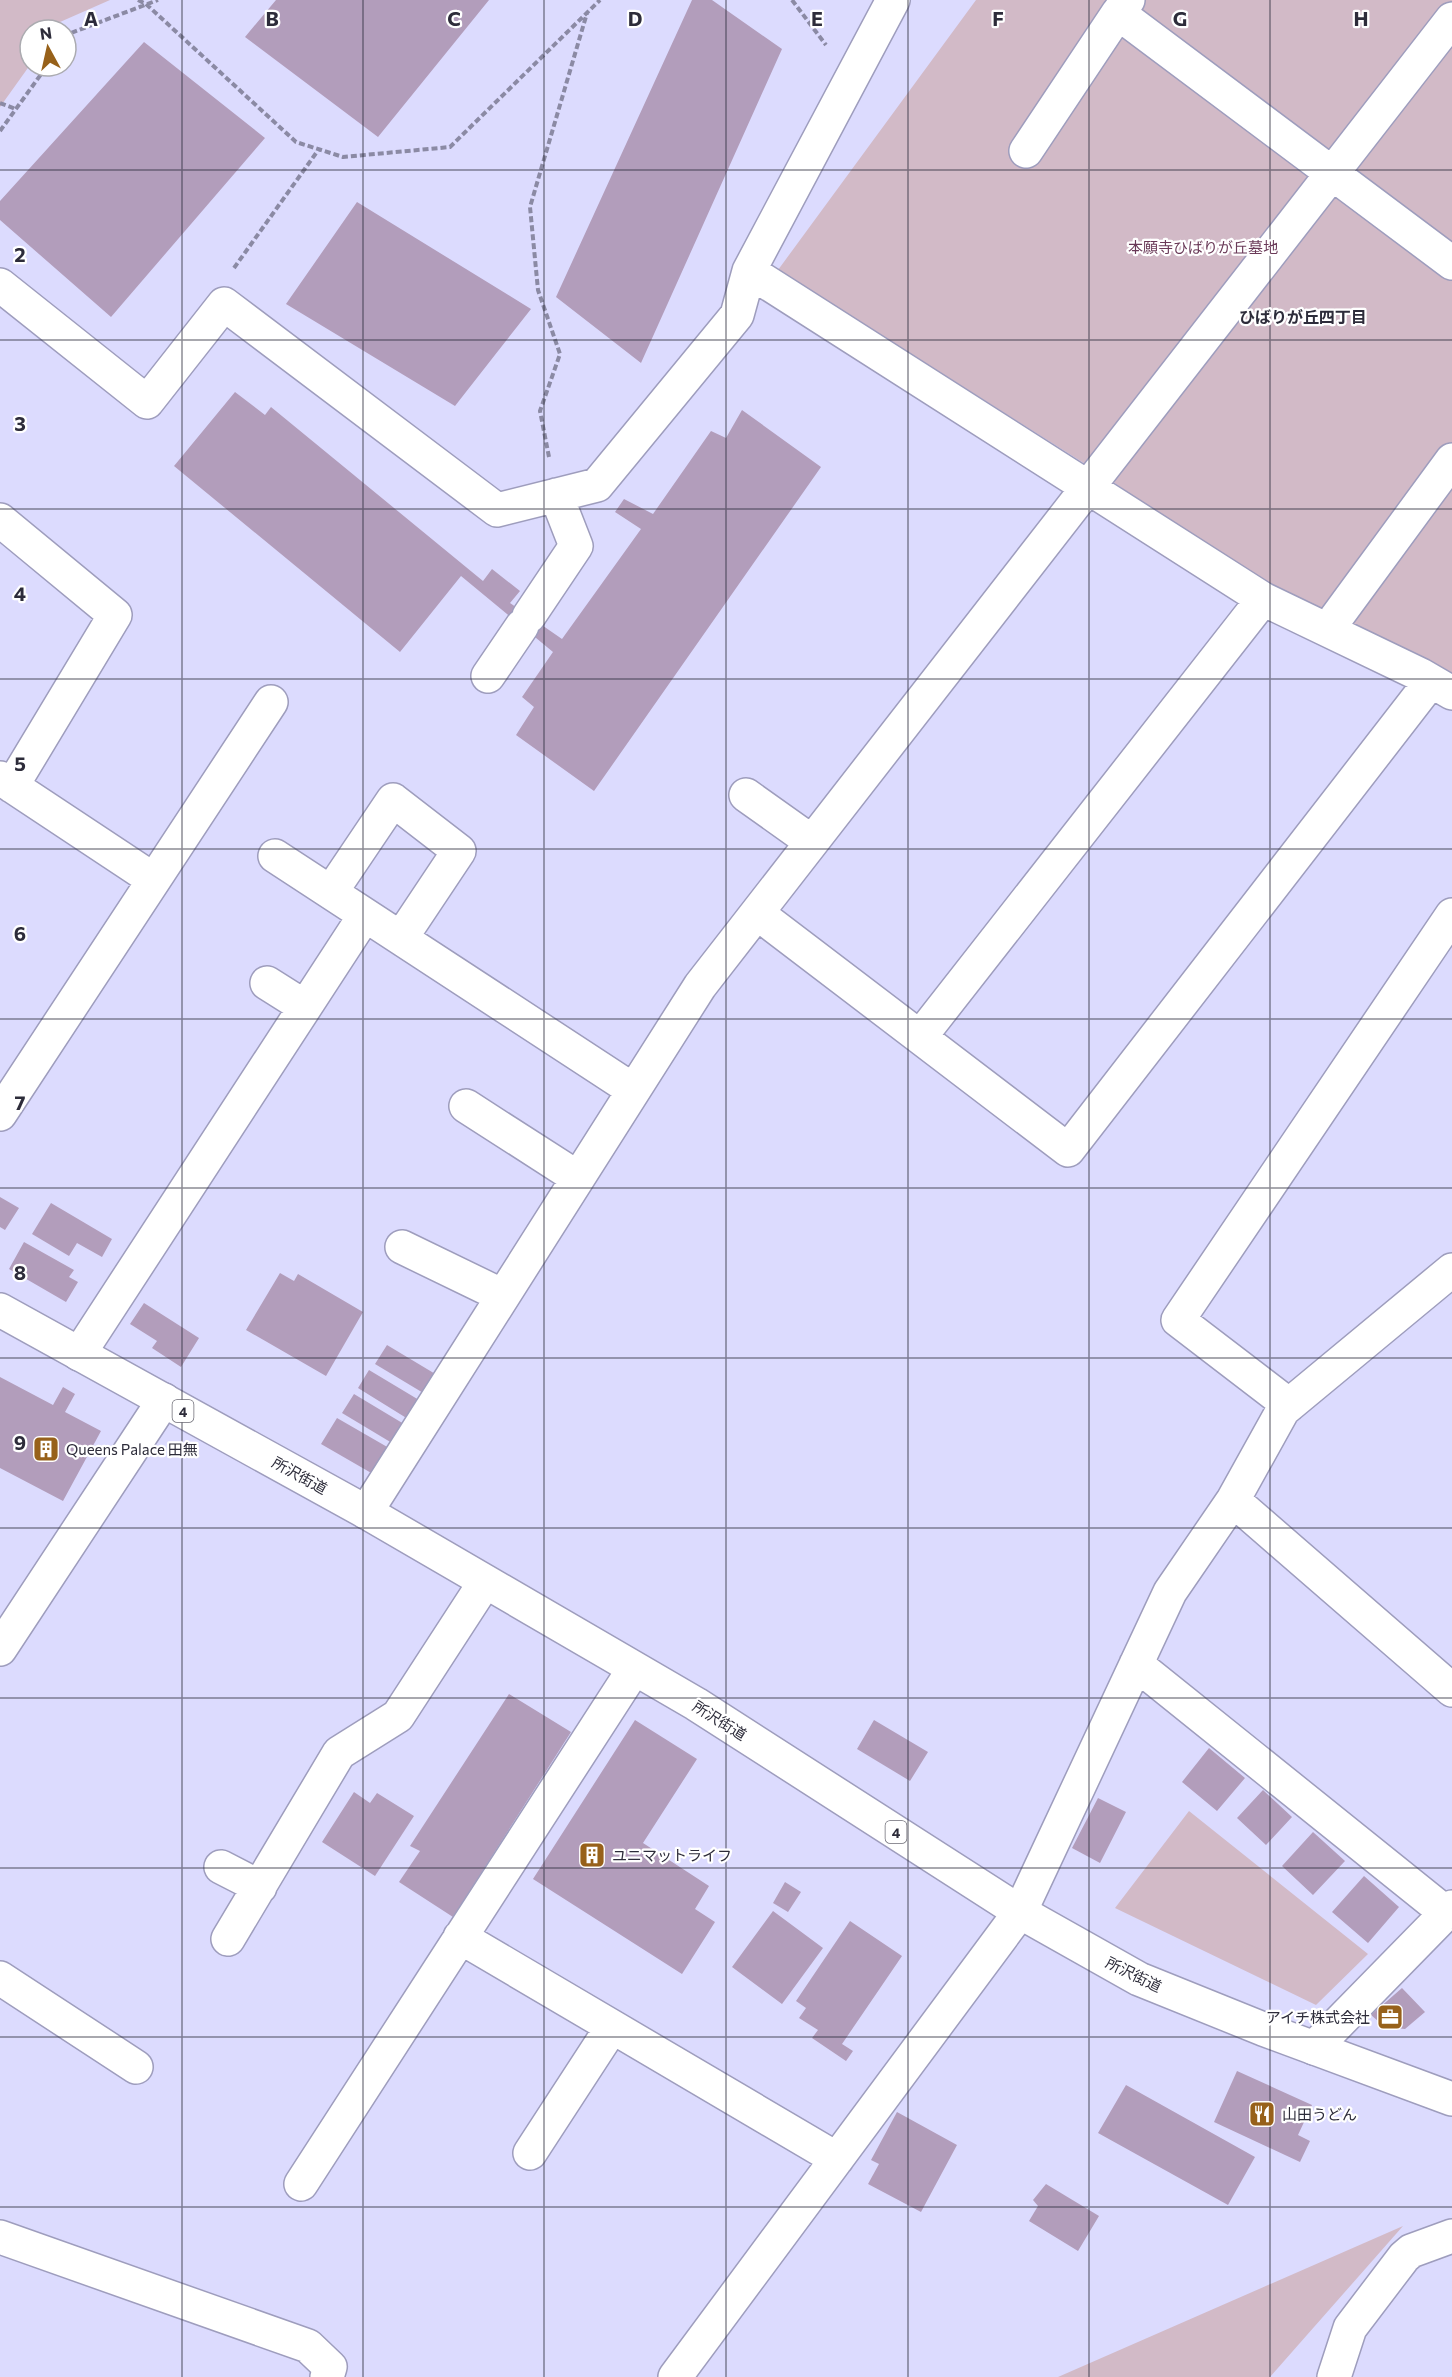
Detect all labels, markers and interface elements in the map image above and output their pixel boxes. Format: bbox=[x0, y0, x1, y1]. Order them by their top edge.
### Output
text: A bbox=[84, 6, 98, 30]
text: B bbox=[265, 6, 279, 30]
text: C bbox=[447, 6, 461, 30]
text: D bbox=[628, 6, 642, 30]
text: E bbox=[811, 6, 823, 30]
text: F bbox=[992, 6, 1004, 30]
text: G bbox=[1173, 6, 1187, 30]
text: H bbox=[1354, 6, 1369, 30]
north arrow bbox=[18, 18, 78, 78]
text: N bbox=[39, 22, 53, 43]
park label: 本願寺ひばりが丘墓地 bbox=[1128, 238, 1278, 256]
text: 2 bbox=[14, 242, 26, 266]
district label: ひばりが丘四丁目 bbox=[1239, 307, 1367, 326]
text: 3 bbox=[14, 411, 26, 435]
text: 4 bbox=[14, 581, 26, 605]
text: 5 bbox=[14, 751, 26, 775]
text: 6 bbox=[14, 921, 26, 945]
text: 7 bbox=[15, 1090, 26, 1114]
text: 8 bbox=[14, 1260, 26, 1284]
road number: 4 bbox=[172, 1400, 194, 1422]
text: 9 bbox=[14, 1430, 26, 1454]
building icon: Queens Palace 田無 bbox=[31, 1434, 61, 1464]
place label: Queens Palace 田無 bbox=[66, 1440, 198, 1458]
street label: 所沢街道 bbox=[269, 1453, 331, 1497]
street label: 所沢街道 bbox=[690, 1696, 750, 1744]
road number: 4 bbox=[886, 1821, 906, 1843]
building icon: ユニマットライフ bbox=[577, 1840, 607, 1870]
place label: ユニマットライフ bbox=[612, 1846, 732, 1864]
street label: 所沢街道 bbox=[1103, 1953, 1165, 1995]
office icon: アイチ株式会社 bbox=[1375, 2002, 1405, 2032]
place label: アイチ株式会社 bbox=[1266, 2008, 1370, 2026]
restaurant icon: 山田うどん bbox=[1247, 2099, 1277, 2129]
place label: 山田うどん bbox=[1282, 2105, 1357, 2123]

